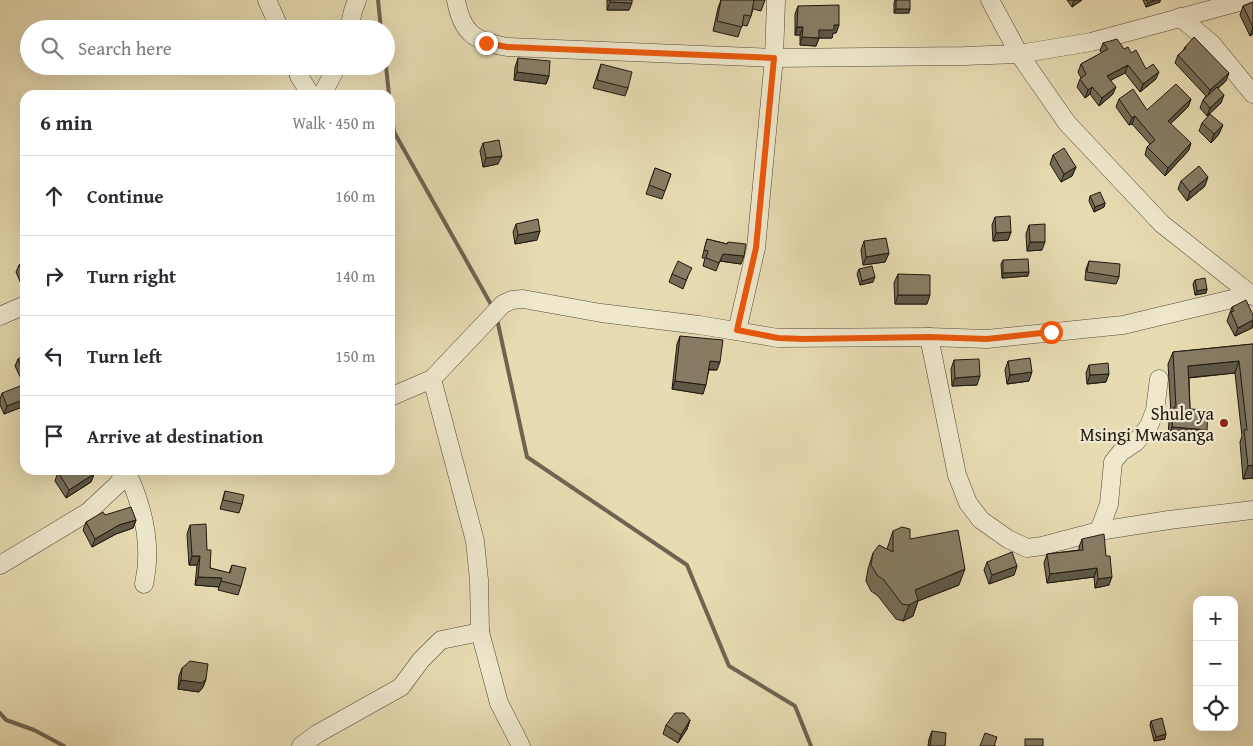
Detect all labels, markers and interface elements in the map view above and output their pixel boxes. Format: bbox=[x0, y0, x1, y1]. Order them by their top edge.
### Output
search box bbox=[20, 20, 395, 75]
route end bbox=[475, 32, 498, 55]
icon: search bbox=[38, 34, 66, 62]
text: Search here bbox=[78, 34, 172, 62]
text: 6 min bbox=[40, 107, 92, 138]
text: Walk · 450 m bbox=[292, 111, 375, 135]
icon: ahead bbox=[40, 182, 68, 210]
text: Continue bbox=[87, 182, 164, 210]
text: 160 m bbox=[335, 184, 375, 208]
icon: right bbox=[40, 262, 68, 290]
text: Turn right bbox=[87, 262, 176, 290]
text: 140 m bbox=[335, 264, 375, 288]
route start bbox=[1040, 321, 1063, 344]
icon: left bbox=[40, 342, 68, 370]
text: Turn left bbox=[87, 342, 162, 370]
text: 150 m bbox=[335, 344, 375, 368]
place label: Shule ya Msingi Mwasanga bbox=[1080, 400, 1214, 448]
marker: Shule ya Msingi Mwasanga bbox=[1218, 417, 1230, 429]
icon: arrive bbox=[40, 422, 68, 450]
text: Arrive at destination bbox=[87, 422, 263, 450]
map controls bbox=[1193, 596, 1238, 731]
button: + bbox=[1193, 596, 1238, 641]
button: − bbox=[1193, 641, 1238, 686]
button: locate bbox=[1193, 686, 1238, 731]

